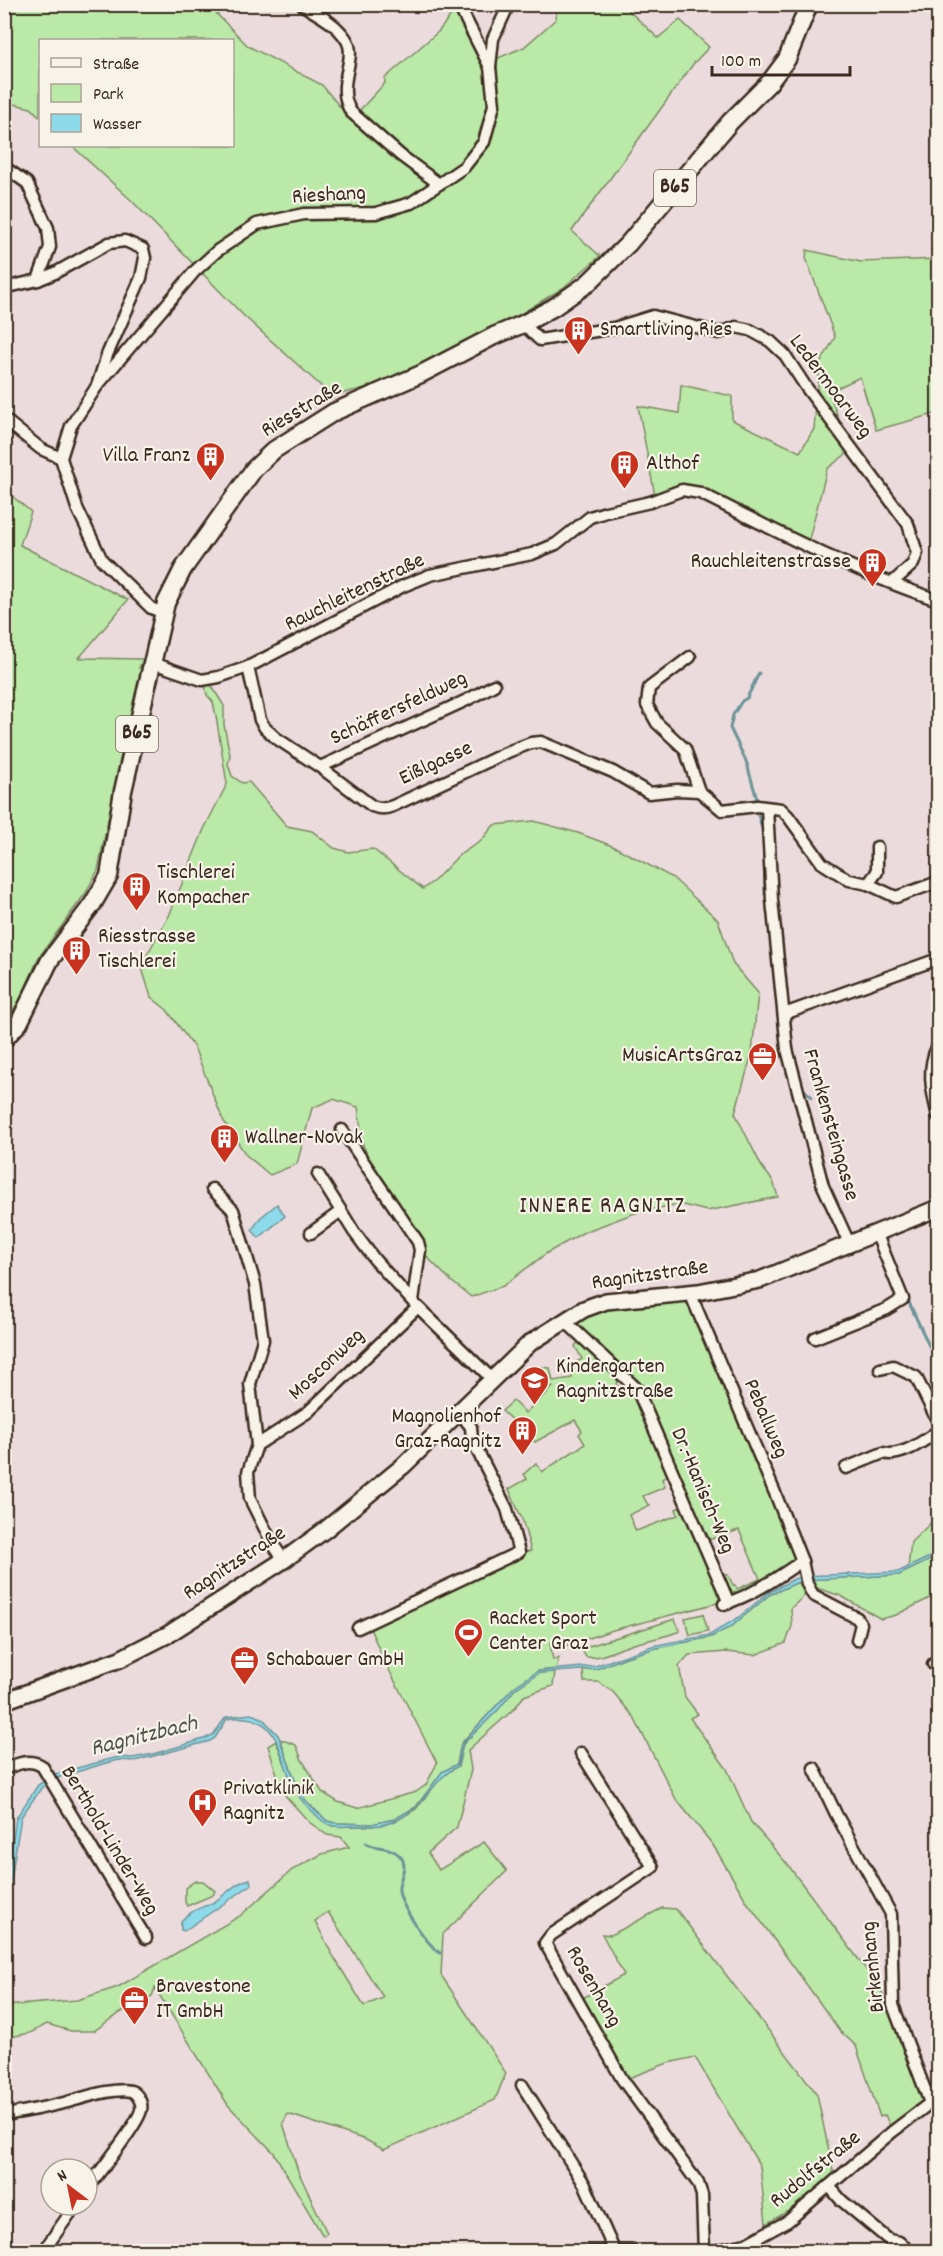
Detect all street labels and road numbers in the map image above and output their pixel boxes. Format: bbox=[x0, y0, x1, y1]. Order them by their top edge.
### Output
road number: B65 bbox=[654, 170, 696, 206]
street label: Rieshang bbox=[291, 179, 367, 213]
street label: Ledermoarweg bbox=[780, 328, 880, 446]
street label: Riesstraße bbox=[256, 374, 348, 446]
street label: Rauchleitenstraße bbox=[280, 546, 430, 640]
street label: Schäffersfeldweg bbox=[325, 664, 473, 754]
road number: B65 bbox=[116, 716, 158, 752]
street label: Eißlgasse bbox=[394, 733, 478, 795]
street label: Frankensteingasse bbox=[793, 1045, 867, 1205]
street label: Ragnitzstraße bbox=[590, 1252, 710, 1300]
street label: Mosconweg bbox=[282, 1322, 372, 1408]
street label: Peballweg bbox=[734, 1375, 796, 1463]
street label: Dr.-Hanisch-Weg bbox=[662, 1423, 742, 1559]
street label: Ragnitzstraße bbox=[177, 1519, 293, 1609]
street label: Berthold-Linder-Weg bbox=[52, 1760, 166, 1922]
street label: Birkenhang bbox=[854, 1920, 894, 2014]
street label: Rosenhang bbox=[557, 1940, 629, 2034]
street label: Rudolfstraße bbox=[764, 2124, 868, 2216]

